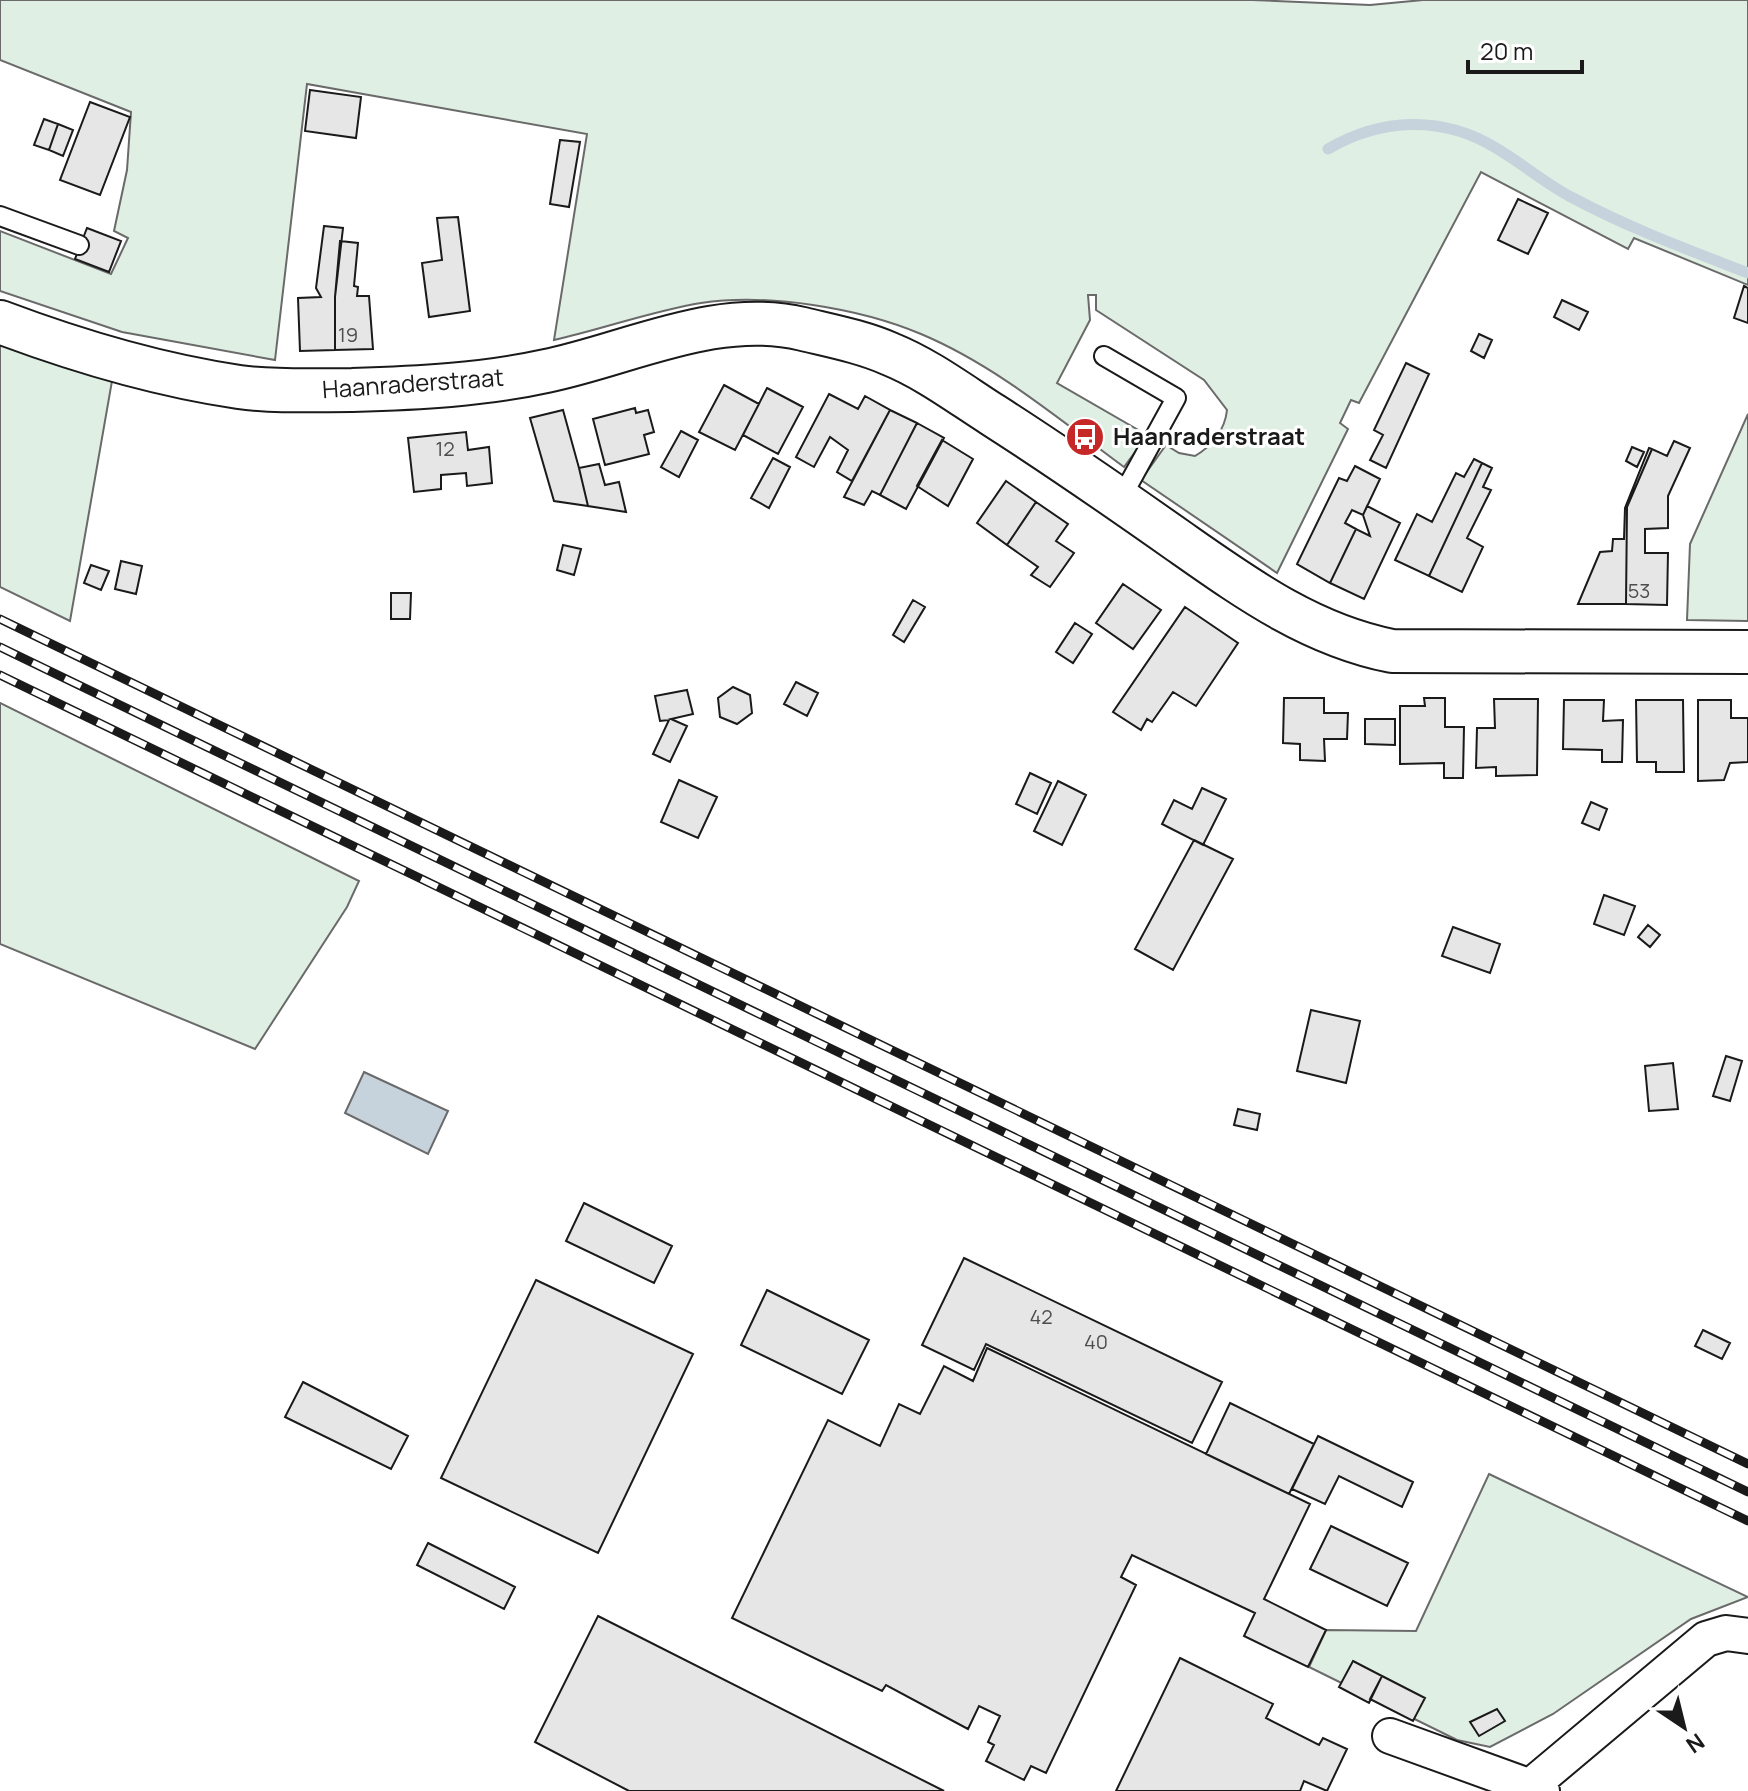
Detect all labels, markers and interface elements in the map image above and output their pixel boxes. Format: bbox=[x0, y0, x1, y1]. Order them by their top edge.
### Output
scale bar bbox=[1468, 24, 1582, 74]
text: 20 m bbox=[1480, 34, 1533, 67]
house number: 19 bbox=[338, 321, 358, 348]
street label: Haanraderstraat bbox=[321, 360, 505, 405]
bus stop icon: Haanraderstraat bbox=[1064, 416, 1106, 458]
place label: Haanraderstraat bbox=[1113, 419, 1305, 452]
house number: 12 bbox=[435, 435, 455, 462]
house number: 53 bbox=[1628, 577, 1650, 604]
house number: 42 bbox=[1029, 1303, 1053, 1330]
house number: 40 bbox=[1084, 1328, 1108, 1355]
north arrow bbox=[1644, 1687, 1724, 1767]
text: N bbox=[1680, 1727, 1711, 1760]

